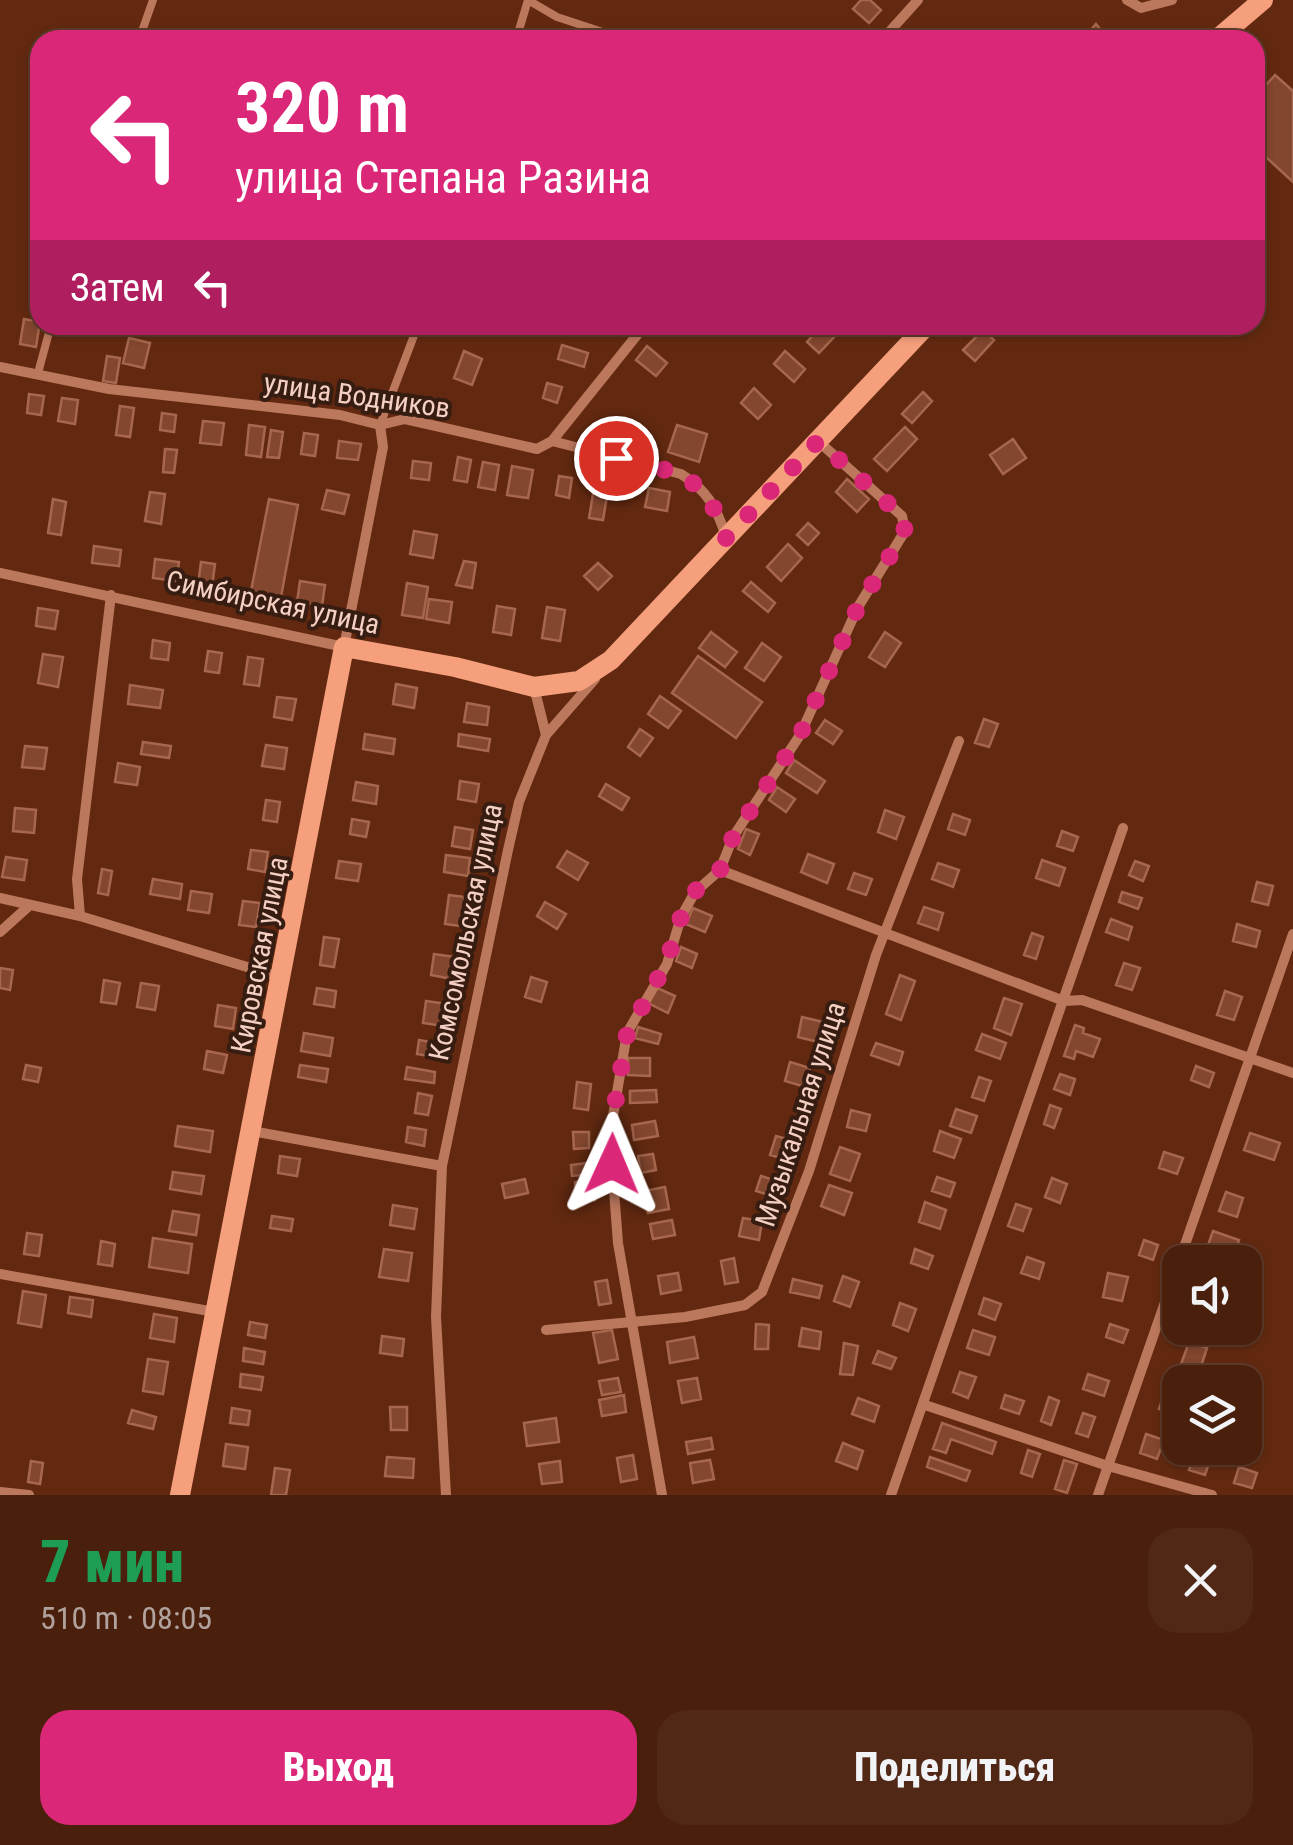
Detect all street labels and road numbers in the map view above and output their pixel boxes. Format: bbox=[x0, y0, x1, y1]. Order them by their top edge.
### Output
street label: улица Водников bbox=[262, 366, 452, 425]
street label: Симбирская улица bbox=[163, 564, 383, 641]
street label: Комсомольская улица bbox=[422, 801, 509, 1063]
street label: Кировская улица bbox=[224, 854, 295, 1056]
street label: Музыкальная улица bbox=[749, 998, 852, 1231]

